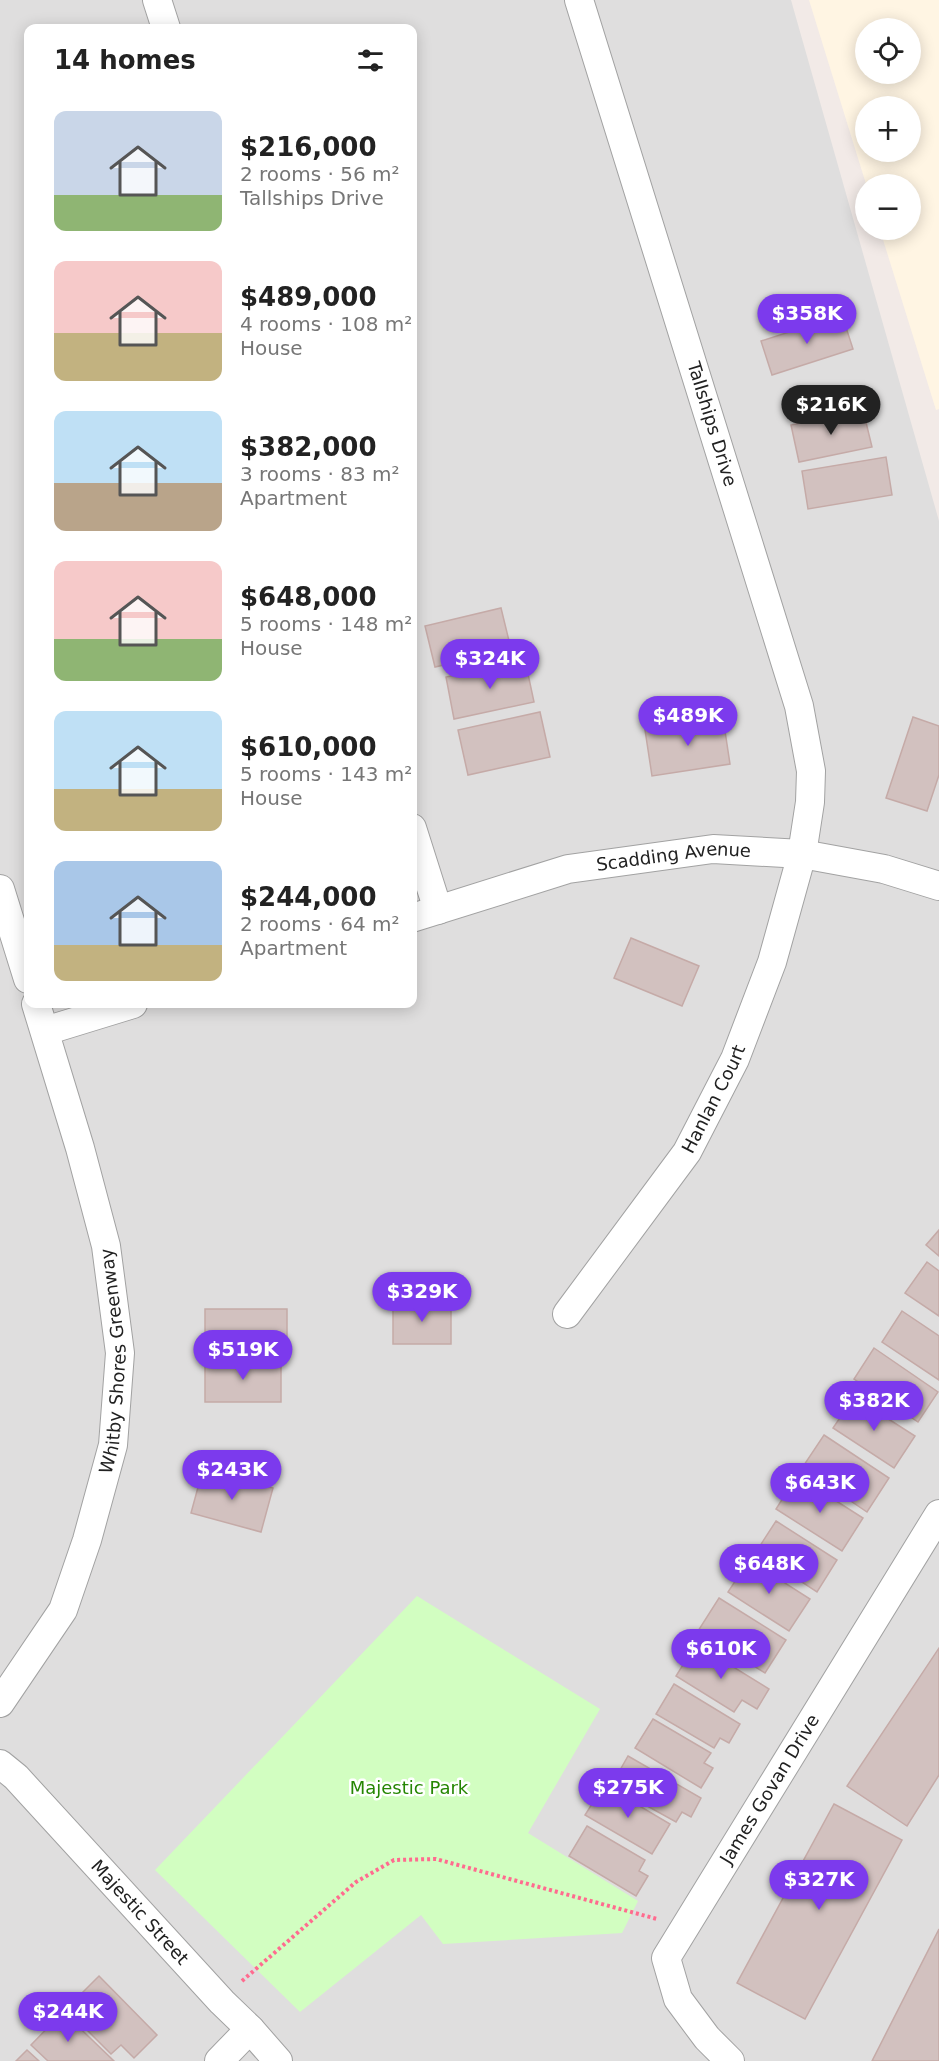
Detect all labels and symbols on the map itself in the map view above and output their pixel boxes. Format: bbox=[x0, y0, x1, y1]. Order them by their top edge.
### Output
pin: $358K bbox=[765, 294, 849, 345]
street label: Tallships Drive bbox=[683, 358, 741, 489]
pin: $216K bbox=[789, 385, 873, 436]
pin: $324K bbox=[448, 639, 532, 690]
pin: $489K bbox=[646, 696, 730, 747]
street label: Scadding Avenue bbox=[595, 838, 752, 875]
street label: Hanlan Court bbox=[677, 1042, 749, 1157]
street label: Whitby Shores Greenway bbox=[95, 1247, 130, 1476]
pin: $329K bbox=[380, 1272, 464, 1323]
pin: $519K bbox=[201, 1330, 285, 1381]
pin: $382K bbox=[832, 1381, 916, 1432]
pin: $243K bbox=[190, 1450, 274, 1501]
pin: $643K bbox=[778, 1463, 862, 1514]
pin: $648K bbox=[727, 1544, 811, 1595]
pin: $610K bbox=[679, 1629, 763, 1680]
street label: James Govan Drive bbox=[715, 1710, 823, 1869]
pin: $275K bbox=[586, 1768, 670, 1819]
park label: Majestic Park bbox=[350, 1777, 469, 1798]
street label: Majestic Street bbox=[87, 1855, 193, 1969]
pin: $327K bbox=[777, 1860, 861, 1911]
pin: $244K bbox=[26, 1992, 110, 2043]

